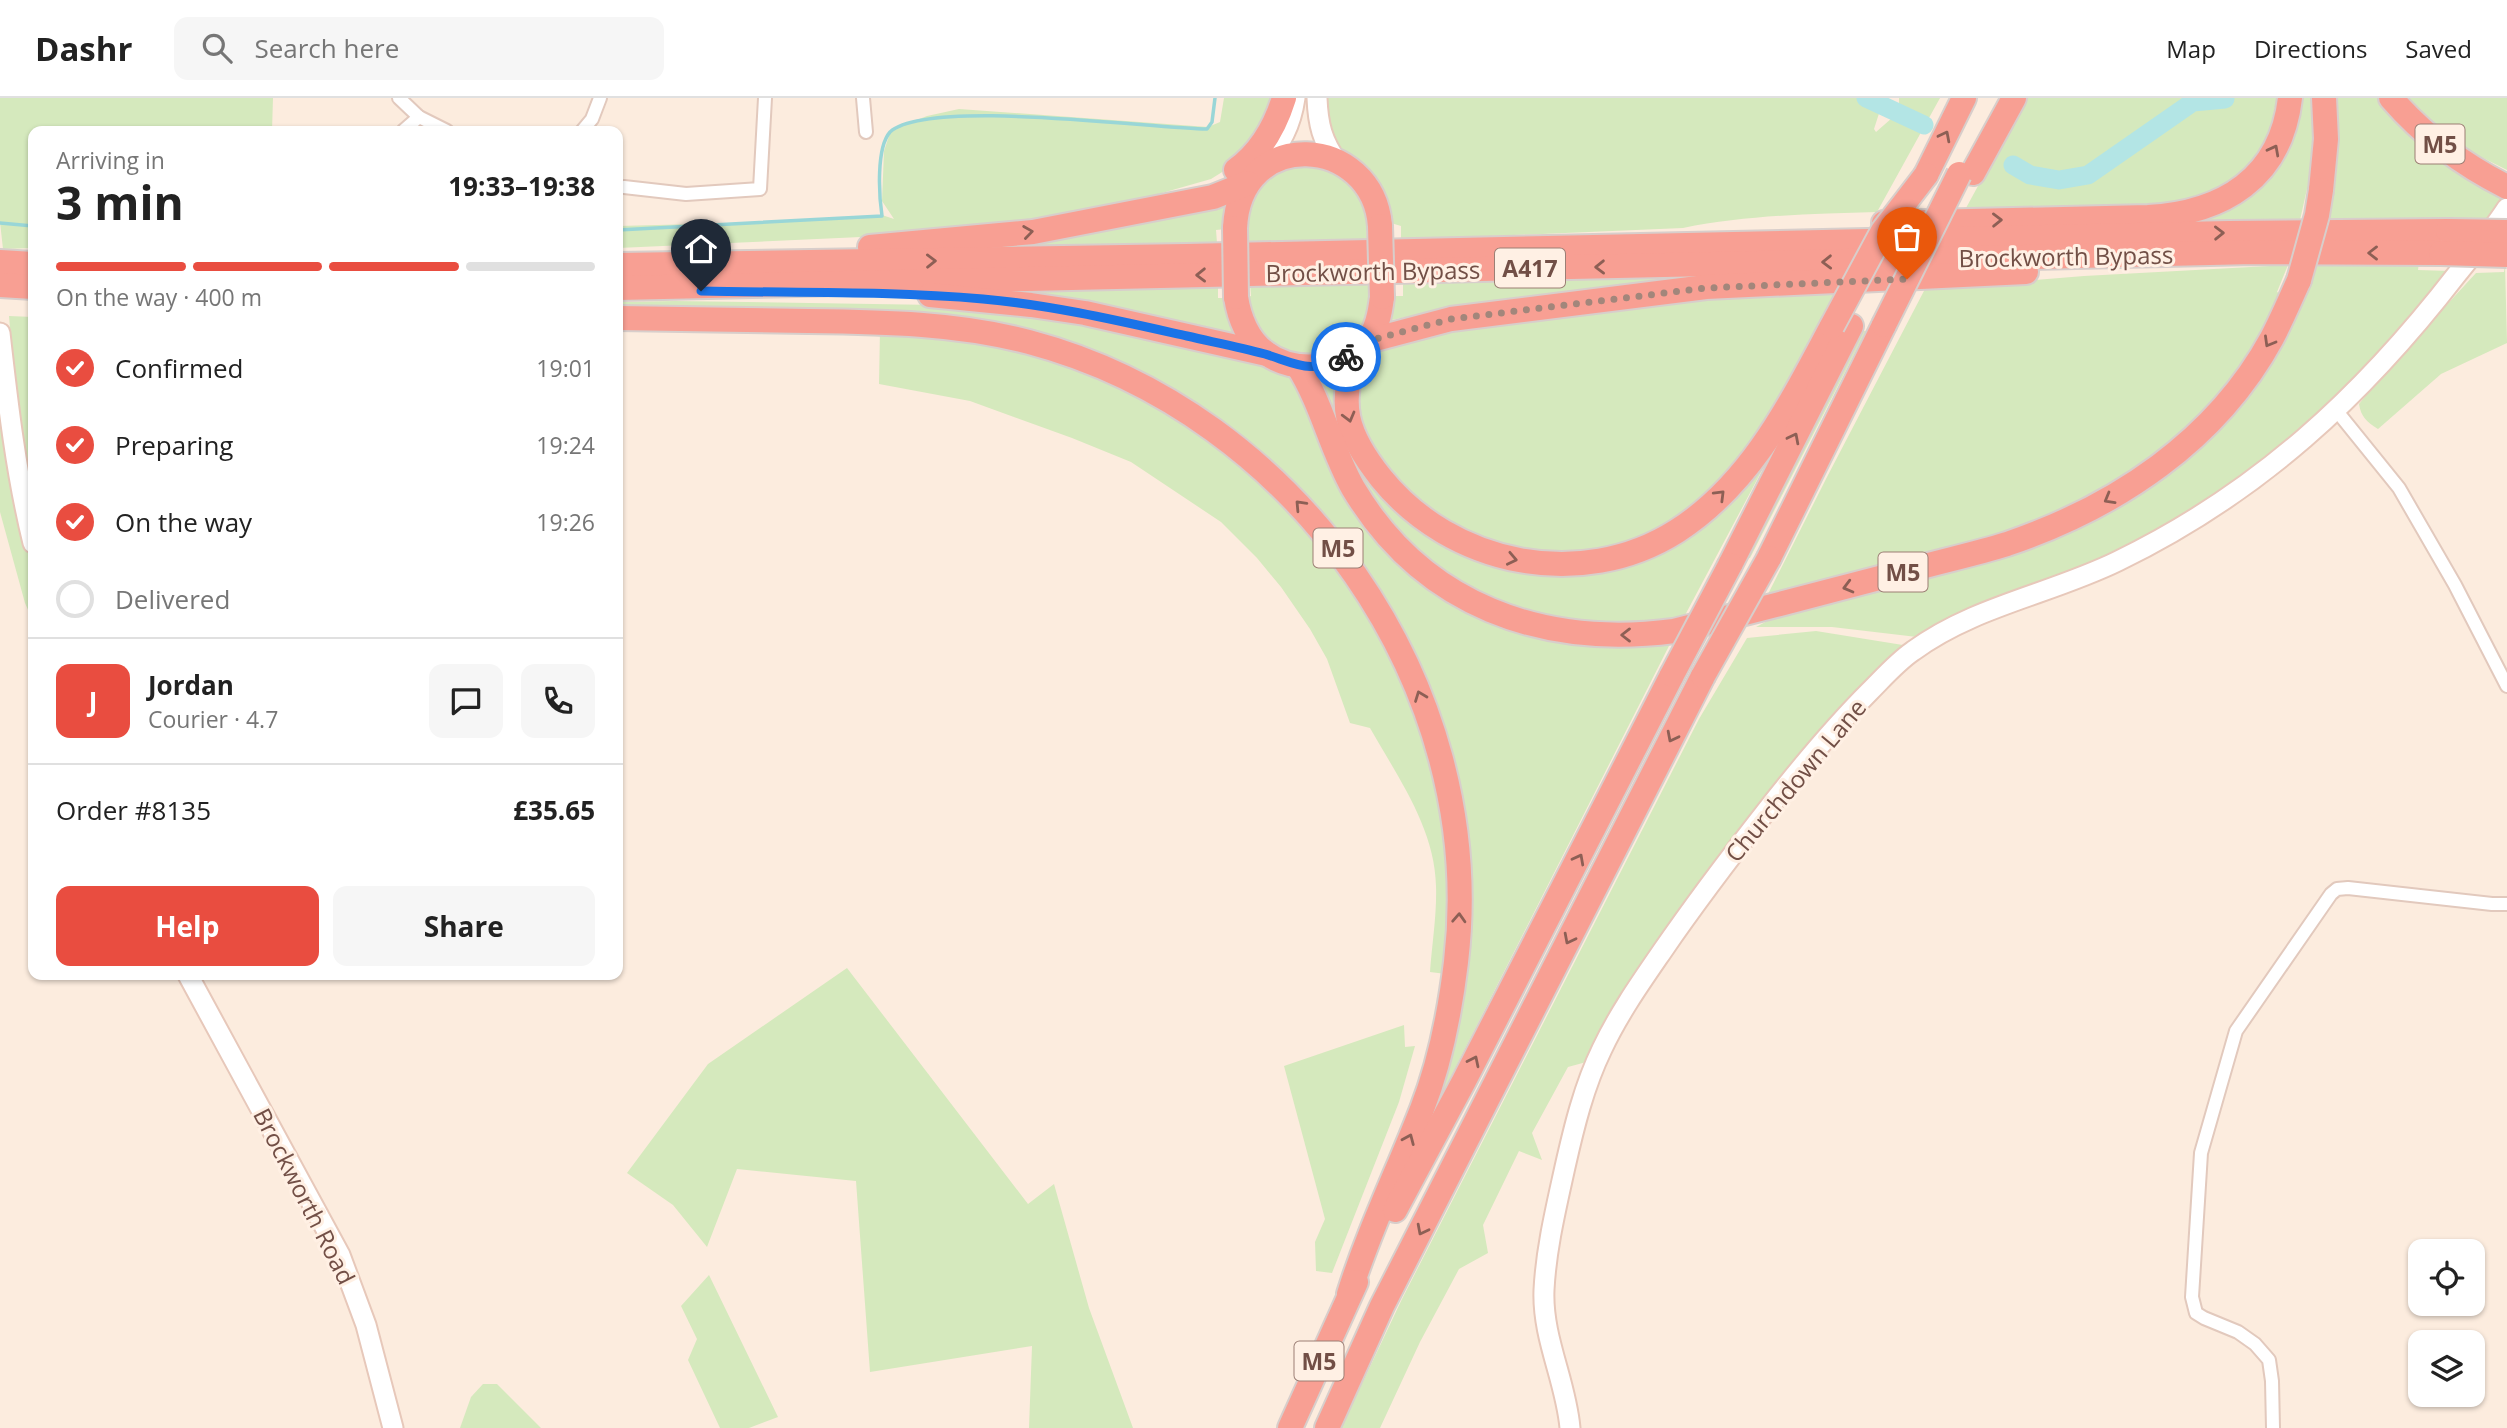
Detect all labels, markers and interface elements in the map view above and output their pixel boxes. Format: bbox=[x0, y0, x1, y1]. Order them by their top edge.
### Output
search box bbox=[174, 17, 664, 80]
text: Dashr bbox=[35, 26, 132, 71]
icon: search bbox=[198, 29, 236, 67]
text: Search here bbox=[254, 30, 399, 66]
text: Map bbox=[2166, 32, 2216, 65]
text: Directions bbox=[2254, 32, 2367, 65]
text: Saved bbox=[2405, 32, 2472, 65]
road number: M5 bbox=[2416, 124, 2464, 164]
one-way arrow bbox=[1937, 131, 1951, 143]
text: Arriving in bbox=[56, 144, 165, 176]
one-way arrow bbox=[2266, 144, 2279, 157]
text: 19:33–19:38 bbox=[448, 168, 595, 204]
text: 3 min bbox=[56, 171, 184, 233]
pin bbox=[1877, 207, 1937, 279]
one-way arrow bbox=[1992, 212, 2003, 227]
icon: bag bbox=[1888, 218, 1926, 256]
pin bbox=[671, 219, 731, 291]
one-way arrow bbox=[1022, 225, 1034, 240]
one-way arrow bbox=[2214, 225, 2224, 241]
icon: home bbox=[682, 230, 720, 268]
street label: Brockworth Bypass bbox=[1958, 238, 2174, 274]
one-way arrow bbox=[2367, 245, 2378, 261]
road number: A417 bbox=[1495, 248, 1565, 288]
one-way arrow bbox=[926, 253, 937, 269]
street label: Brockworth Bypass bbox=[1265, 253, 1481, 289]
one-way arrow bbox=[1822, 254, 1833, 269]
one-way arrow bbox=[1594, 259, 1605, 274]
one-way arrow bbox=[1195, 268, 1206, 283]
text: On the way · 400 m bbox=[56, 281, 262, 313]
courier bbox=[1311, 322, 1381, 392]
one-way arrow bbox=[2264, 334, 2277, 347]
icon: bike bbox=[1327, 338, 1365, 376]
icon: check bbox=[56, 349, 94, 387]
text: Confirmed bbox=[115, 350, 243, 386]
text: 19:01 bbox=[536, 352, 595, 384]
one-way arrow bbox=[1341, 411, 1355, 423]
icon: check bbox=[56, 426, 94, 464]
text: Preparing bbox=[115, 427, 233, 463]
text: 19:24 bbox=[536, 429, 595, 461]
one-way arrow bbox=[1785, 433, 1799, 445]
one-way arrow bbox=[1712, 490, 1725, 503]
one-way arrow bbox=[2104, 491, 2117, 504]
one-way arrow bbox=[1295, 500, 1308, 513]
icon: check bbox=[56, 503, 94, 541]
text: On the way bbox=[115, 504, 252, 540]
text: 19:26 bbox=[536, 506, 595, 538]
road number: M5 bbox=[1314, 529, 1362, 568]
one-way arrow bbox=[1506, 551, 1518, 566]
road number: M5 bbox=[1878, 552, 1927, 592]
one-way arrow bbox=[1842, 579, 1854, 593]
text: Delivered bbox=[115, 581, 230, 617]
one-way arrow bbox=[1620, 628, 1631, 643]
button: chat bbox=[429, 664, 503, 738]
button: phone bbox=[521, 664, 595, 738]
text: Jordan bbox=[148, 667, 234, 703]
text: J bbox=[89, 683, 97, 719]
one-way arrow bbox=[1414, 690, 1428, 702]
street label: Churchdown Lane bbox=[1717, 692, 1873, 868]
text: Courier · 4.7 bbox=[148, 703, 278, 735]
one-way arrow bbox=[1666, 730, 1680, 742]
text: Order #8135 bbox=[56, 792, 211, 828]
text: £35.65 bbox=[513, 792, 595, 828]
one-way arrow bbox=[1570, 854, 1584, 866]
button: Help bbox=[56, 886, 319, 966]
button: Share bbox=[333, 886, 595, 966]
one-way arrow bbox=[1451, 913, 1466, 924]
one-way arrow bbox=[1563, 932, 1577, 944]
one-way arrow bbox=[1466, 1056, 1480, 1068]
street label: Brockworth Road bbox=[246, 1102, 364, 1290]
one-way arrow bbox=[1401, 1134, 1415, 1146]
one-way arrow bbox=[1416, 1223, 1430, 1235]
map controls bbox=[2408, 1239, 2485, 1407]
button: locate bbox=[2408, 1239, 2485, 1316]
button: layers bbox=[2408, 1330, 2485, 1407]
road number: M5 bbox=[1294, 1342, 1344, 1380]

